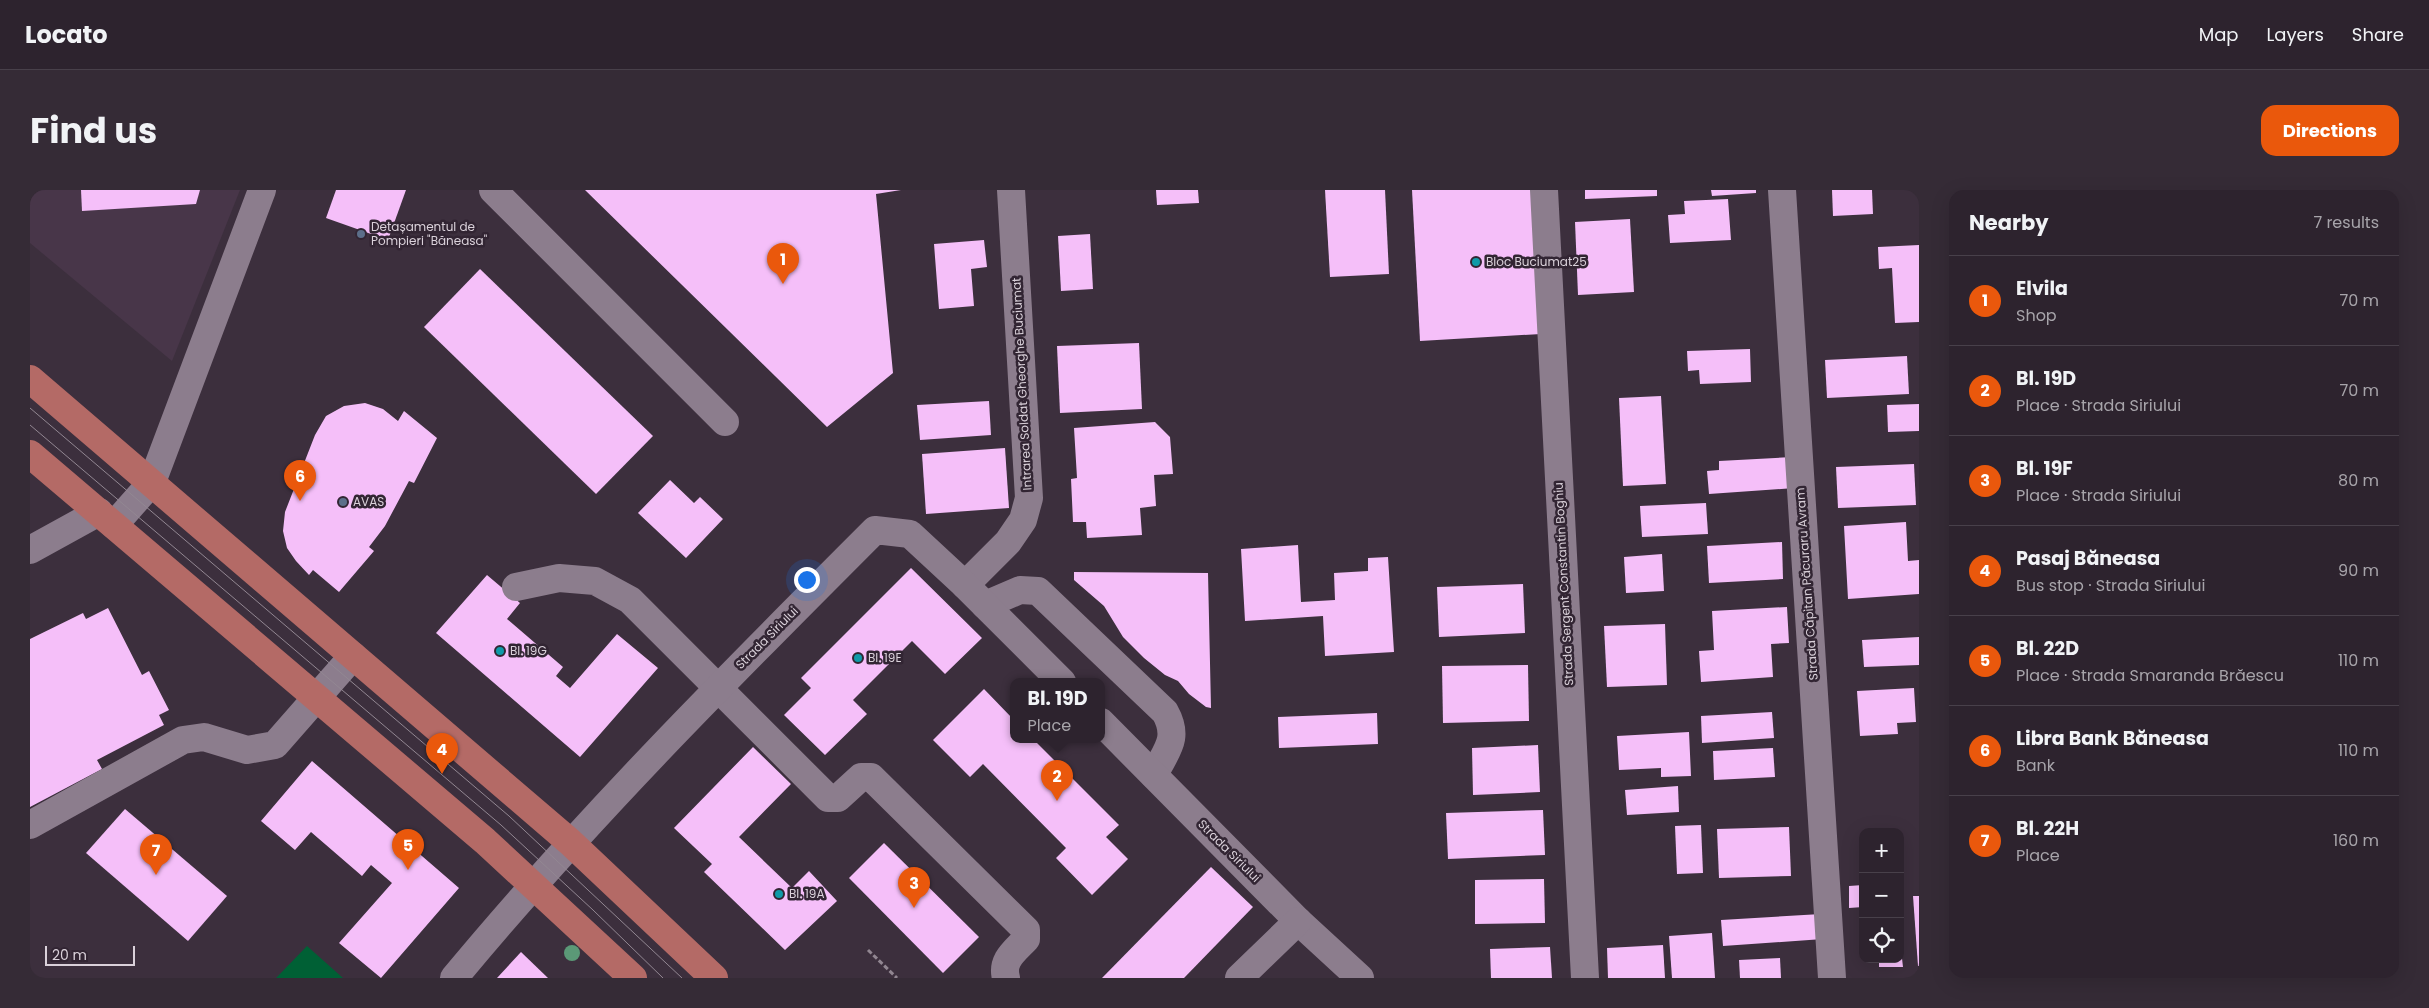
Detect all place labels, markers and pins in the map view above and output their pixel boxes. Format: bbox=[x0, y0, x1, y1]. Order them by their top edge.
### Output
place label: Detașamentul de Pompieri "Băneasa" bbox=[371, 218, 488, 249]
marker: Detașamentul de Pompieri "Băneasa" bbox=[355, 228, 367, 240]
pin: 1 bbox=[767, 243, 799, 284]
place label: Bloc Buciumat25 bbox=[1486, 253, 1587, 270]
marker: Bloc Buciumat25 bbox=[1470, 256, 1482, 268]
pin: 6 bbox=[284, 460, 316, 501]
place label: AVAS bbox=[353, 493, 384, 510]
marker: AVAS bbox=[337, 496, 349, 508]
place label: Bl. 19G bbox=[510, 642, 547, 659]
marker: Bl. 19G bbox=[494, 645, 506, 657]
place label: Bl. 19E bbox=[868, 649, 902, 666]
marker: Bl. 19E bbox=[852, 652, 864, 664]
pin: 4 bbox=[426, 733, 458, 774]
pin: 2 bbox=[1041, 760, 1073, 801]
pin: 5 bbox=[392, 829, 424, 870]
pin: 7 bbox=[140, 834, 172, 875]
pin: 3 bbox=[898, 867, 930, 908]
place label: Bl. 19A bbox=[789, 885, 825, 902]
marker: Bl. 19A bbox=[773, 888, 785, 900]

